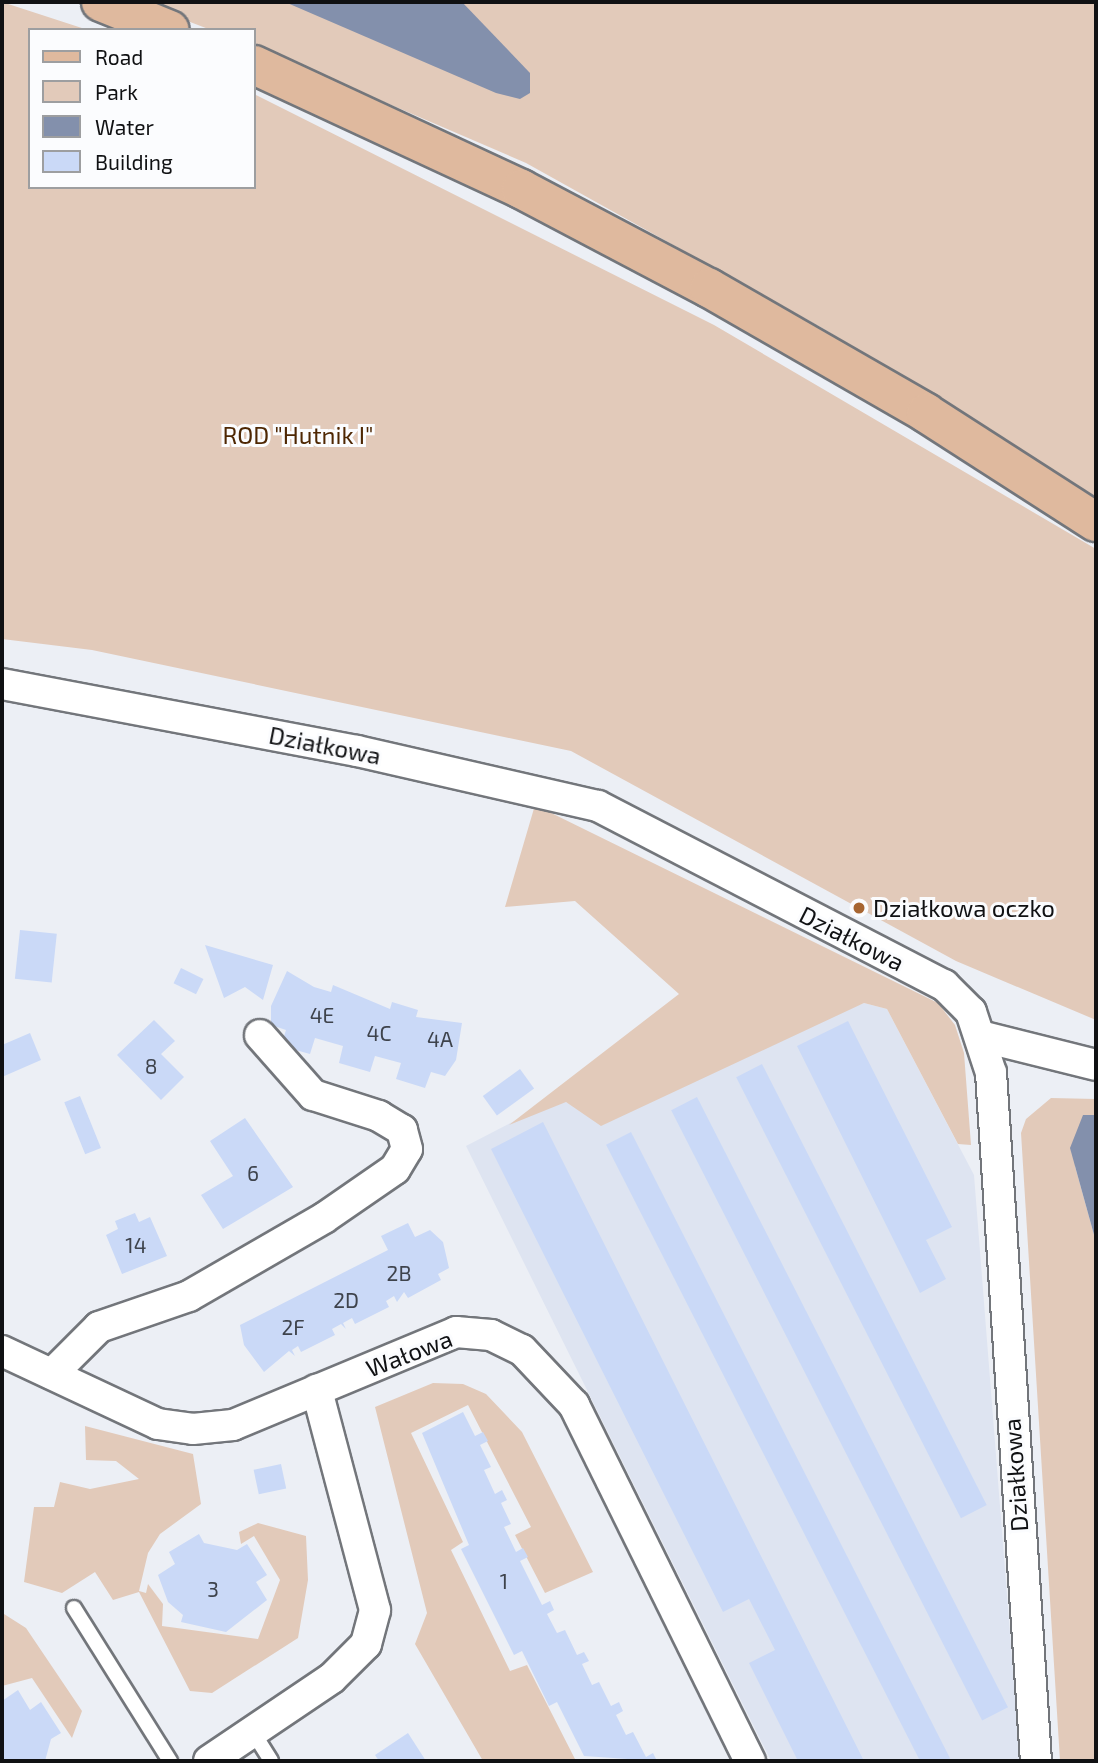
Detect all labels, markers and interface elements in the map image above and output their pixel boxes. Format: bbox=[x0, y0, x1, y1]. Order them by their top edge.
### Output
legend bbox=[28, 28, 256, 189]
text: Road bbox=[95, 44, 143, 69]
text: Park bbox=[95, 79, 138, 104]
text: Water bbox=[95, 114, 154, 139]
text: Building bbox=[95, 149, 173, 174]
park label: ROD "Hutnik I" bbox=[222, 421, 374, 449]
street label: Działkowa bbox=[267, 720, 383, 770]
place label: Działkowa oczko bbox=[873, 894, 1055, 922]
street label: Działkowa bbox=[795, 899, 909, 977]
marker: Działkowa oczko bbox=[851, 900, 867, 916]
house number: 4E bbox=[310, 1002, 334, 1028]
house number: 4C bbox=[367, 1020, 391, 1046]
house number: 4A bbox=[427, 1026, 453, 1052]
house number: 8 bbox=[145, 1053, 157, 1079]
house number: 6 bbox=[247, 1160, 259, 1186]
house number: 14 bbox=[125, 1232, 147, 1258]
house number: 2B bbox=[387, 1260, 411, 1286]
house number: 2D bbox=[333, 1287, 359, 1313]
house number: 2F bbox=[281, 1314, 305, 1340]
street label: Wałowa bbox=[362, 1323, 456, 1383]
street label: Działkowa bbox=[997, 1417, 1033, 1533]
house number: 1 bbox=[500, 1568, 508, 1594]
house number: 3 bbox=[207, 1576, 219, 1602]

